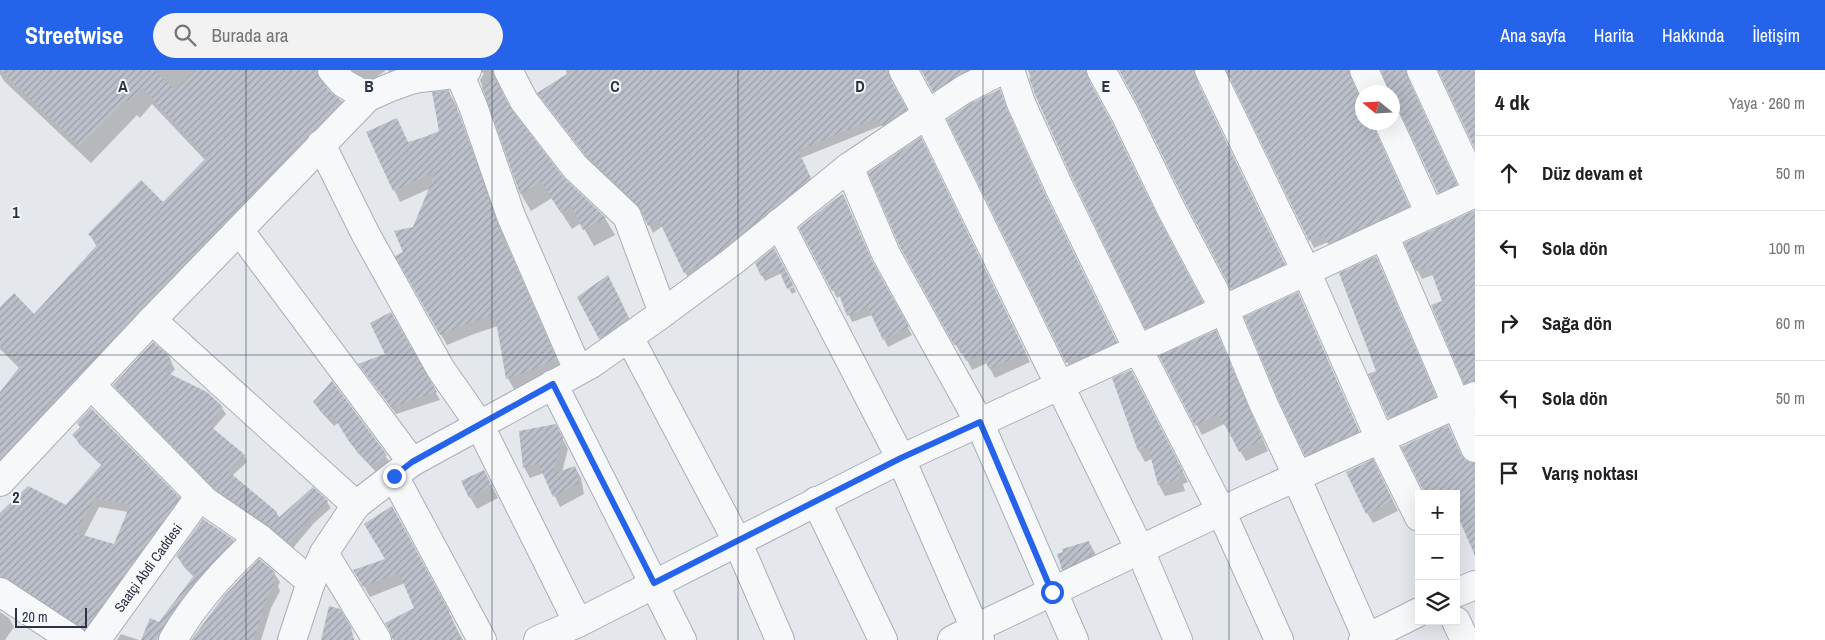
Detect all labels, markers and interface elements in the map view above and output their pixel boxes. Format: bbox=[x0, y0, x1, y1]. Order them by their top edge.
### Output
search box bbox=[153, 13, 503, 58]
text: Streetwise bbox=[25, 19, 123, 51]
icon: search bbox=[171, 21, 199, 49]
text: Burada ara bbox=[211, 22, 289, 48]
text: Ana sayfa bbox=[1500, 23, 1566, 48]
text: Harita bbox=[1594, 23, 1634, 48]
text: Hakkında bbox=[1662, 23, 1724, 48]
text: İletişim bbox=[1752, 23, 1800, 48]
text: A bbox=[118, 75, 128, 97]
text: B bbox=[364, 75, 374, 97]
text: C bbox=[610, 75, 620, 97]
text: D bbox=[855, 75, 865, 97]
text: E bbox=[1102, 75, 1111, 97]
north arrow bbox=[1355, 85, 1400, 130]
text: 4 dk bbox=[1495, 88, 1529, 117]
text: Yaya · 260 m bbox=[1729, 92, 1805, 114]
icon: ahead bbox=[1495, 159, 1523, 187]
text: Düz devam et bbox=[1542, 160, 1642, 186]
text: 50 m bbox=[1776, 162, 1805, 184]
text: 1 bbox=[12, 201, 20, 223]
icon: left bbox=[1495, 234, 1523, 262]
text: Sola dön bbox=[1542, 235, 1608, 261]
text: 100 m bbox=[1769, 237, 1805, 259]
icon: right bbox=[1495, 309, 1523, 337]
text: Sağa dön bbox=[1542, 310, 1612, 336]
text: 60 m bbox=[1776, 312, 1805, 334]
icon: left bbox=[1495, 384, 1523, 412]
text: Sola dön bbox=[1542, 385, 1608, 411]
text: 50 m bbox=[1776, 387, 1805, 409]
icon: arrive bbox=[1495, 459, 1523, 487]
text: Varış noktası bbox=[1542, 460, 1638, 486]
route end bbox=[383, 465, 406, 488]
text: 2 bbox=[12, 486, 20, 508]
map controls bbox=[1415, 490, 1460, 625]
button: + bbox=[1415, 490, 1460, 535]
street label: Saatçi Abdi Caddesi bbox=[110, 520, 186, 616]
button: − bbox=[1415, 535, 1460, 580]
button: layers bbox=[1415, 580, 1460, 625]
route start bbox=[1041, 581, 1064, 604]
scale bar bbox=[15, 605, 88, 628]
text: 20 m bbox=[22, 608, 48, 626]

